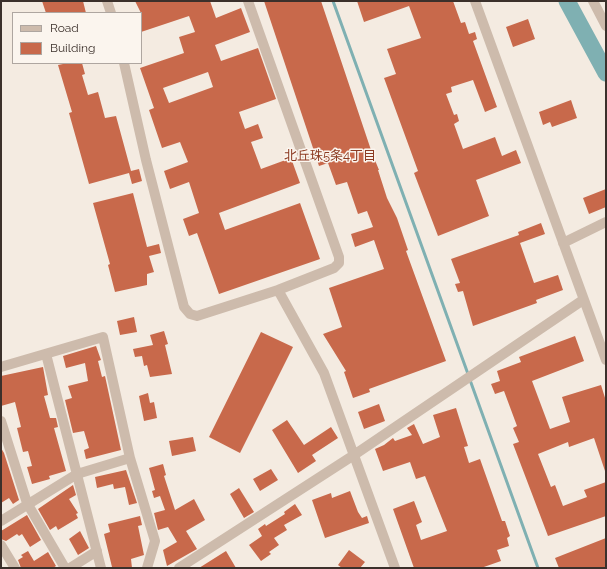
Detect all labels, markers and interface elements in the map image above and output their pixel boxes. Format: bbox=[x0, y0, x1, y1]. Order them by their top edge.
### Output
legend bbox=[12, 12, 142, 64]
text: Road bbox=[50, 21, 79, 35]
text: Building bbox=[50, 41, 96, 55]
district label: 北丘珠5条4丁目 bbox=[284, 148, 376, 164]

